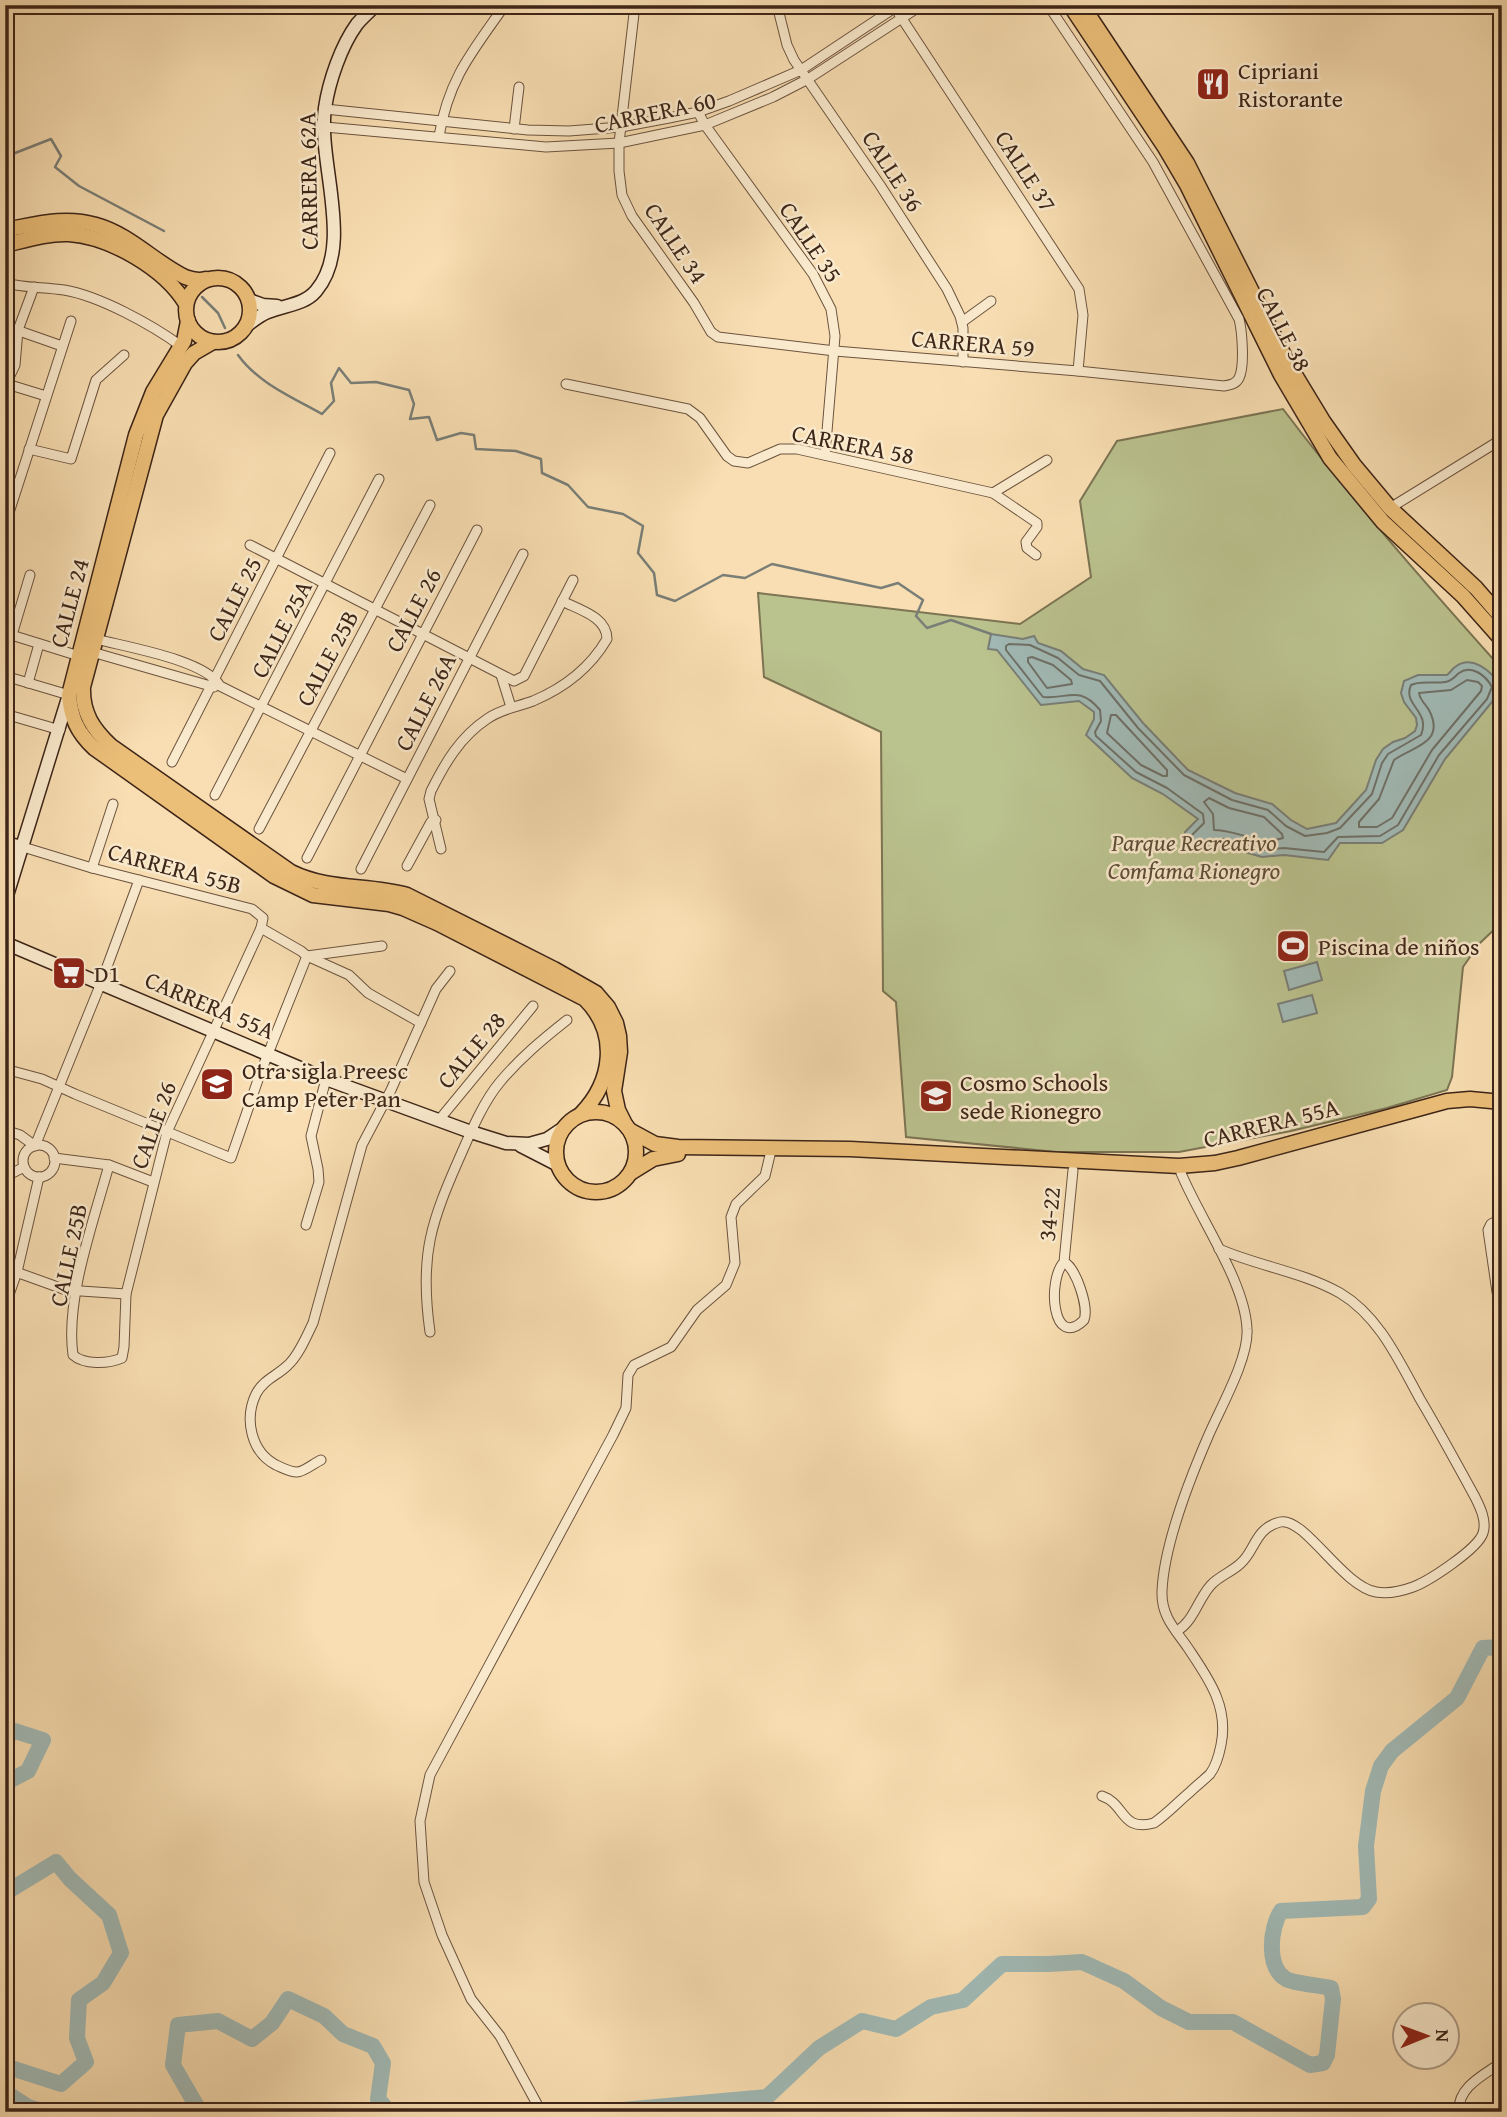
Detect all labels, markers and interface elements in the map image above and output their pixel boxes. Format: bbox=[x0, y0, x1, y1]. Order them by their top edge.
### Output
place label: Cipriani Ristorante bbox=[1238, 53, 1343, 116]
restaurant icon: Cipriani Ristorante bbox=[1194, 65, 1232, 103]
street label: CARRERA 60 bbox=[591, 82, 719, 142]
street label: CARRERA 62A bbox=[289, 111, 327, 250]
street label: CALLE 36 bbox=[854, 123, 932, 219]
street label: CALLE 37 bbox=[987, 123, 1065, 219]
street label: CALLE 35 bbox=[771, 195, 851, 289]
street label: CALLE 34 bbox=[636, 196, 716, 290]
street label: CALLE 38 bbox=[1248, 281, 1320, 377]
street label: CARRERA 59 bbox=[910, 320, 1036, 366]
street label: CARRERA 58 bbox=[789, 415, 917, 473]
street label: CALLE 25 bbox=[198, 551, 270, 647]
street label: CALLE 24 bbox=[40, 555, 98, 651]
street label: CALLE 26 bbox=[376, 562, 450, 658]
street label: CALLE 25A bbox=[241, 574, 321, 684]
street label: CALLE 25B bbox=[287, 604, 367, 712]
street label: CALLE 26A bbox=[385, 647, 465, 757]
park label: Parque Recreativo Comfama Rionegro bbox=[1108, 825, 1280, 888]
street label: CARRERA 55B bbox=[104, 833, 246, 903]
sports icon: Piscina de niños bbox=[1274, 927, 1312, 965]
place label: Piscina de niños bbox=[1318, 929, 1479, 964]
supermarket icon: D1 bbox=[50, 954, 88, 992]
place label: D1 bbox=[94, 956, 120, 991]
street label: CARRERA 55A bbox=[140, 962, 281, 1048]
street label: CALLE 28 bbox=[428, 1004, 514, 1096]
place label: Otra sigla Preesc Camp Peter Pan bbox=[242, 1053, 408, 1116]
school or university icon: Otra sigla Preesc Camp Peter Pan bbox=[198, 1065, 236, 1103]
place label: Cosmo Schools sede Rionegro bbox=[960, 1065, 1108, 1128]
street label: CALLE 26 bbox=[121, 1076, 185, 1174]
school or university icon: Cosmo Schools sede Rionegro bbox=[917, 1077, 955, 1115]
street label: CARRERA 55A bbox=[1200, 1089, 1343, 1157]
street label: 34-22 bbox=[1029, 1185, 1069, 1243]
street label: CALLE 25B bbox=[40, 1200, 96, 1310]
north arrow bbox=[1392, 2002, 1462, 2072]
text: N bbox=[1429, 2029, 1457, 2043]

